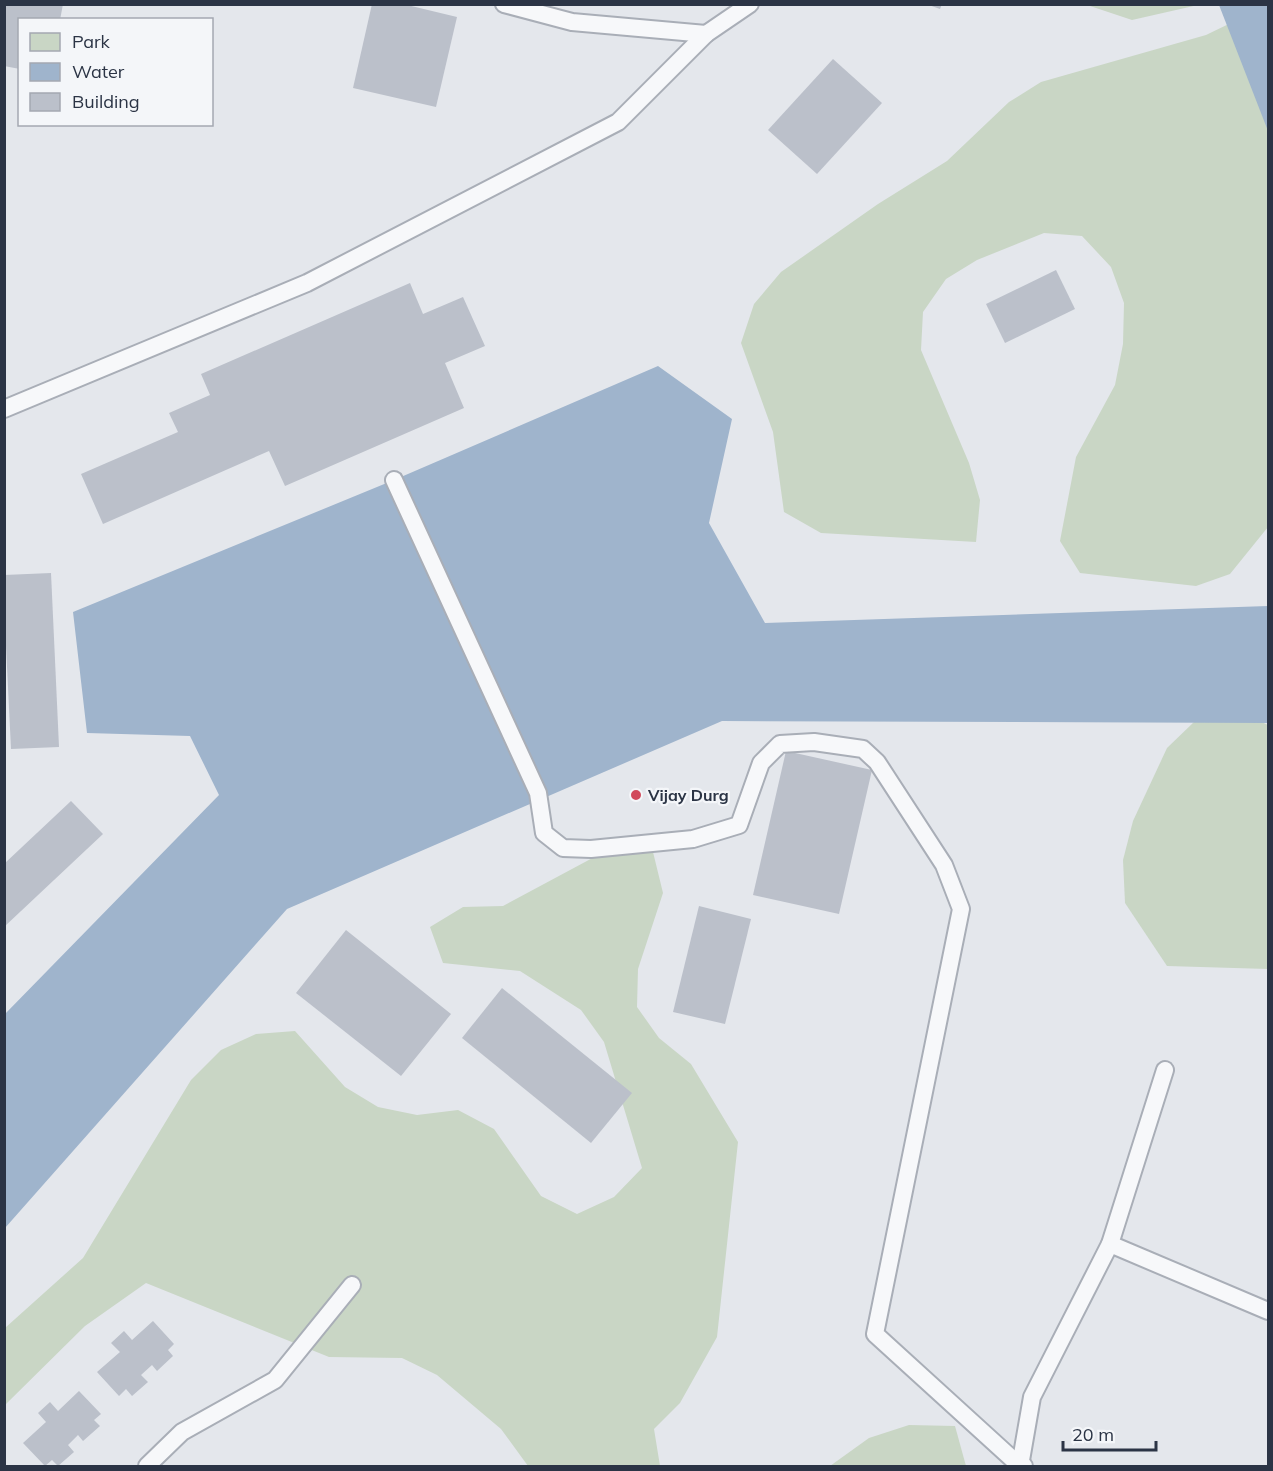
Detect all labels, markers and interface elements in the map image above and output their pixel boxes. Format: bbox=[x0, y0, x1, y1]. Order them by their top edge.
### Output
legend bbox=[18, 18, 213, 126]
text: Park bbox=[72, 30, 111, 53]
text: Water bbox=[72, 60, 125, 83]
text: Building bbox=[72, 90, 140, 113]
place label: Vijay Durg bbox=[647, 785, 729, 805]
marker: Vijay Durg bbox=[629, 788, 643, 802]
scale bar bbox=[1063, 1414, 1156, 1452]
text: 20 m bbox=[1072, 1423, 1114, 1446]

